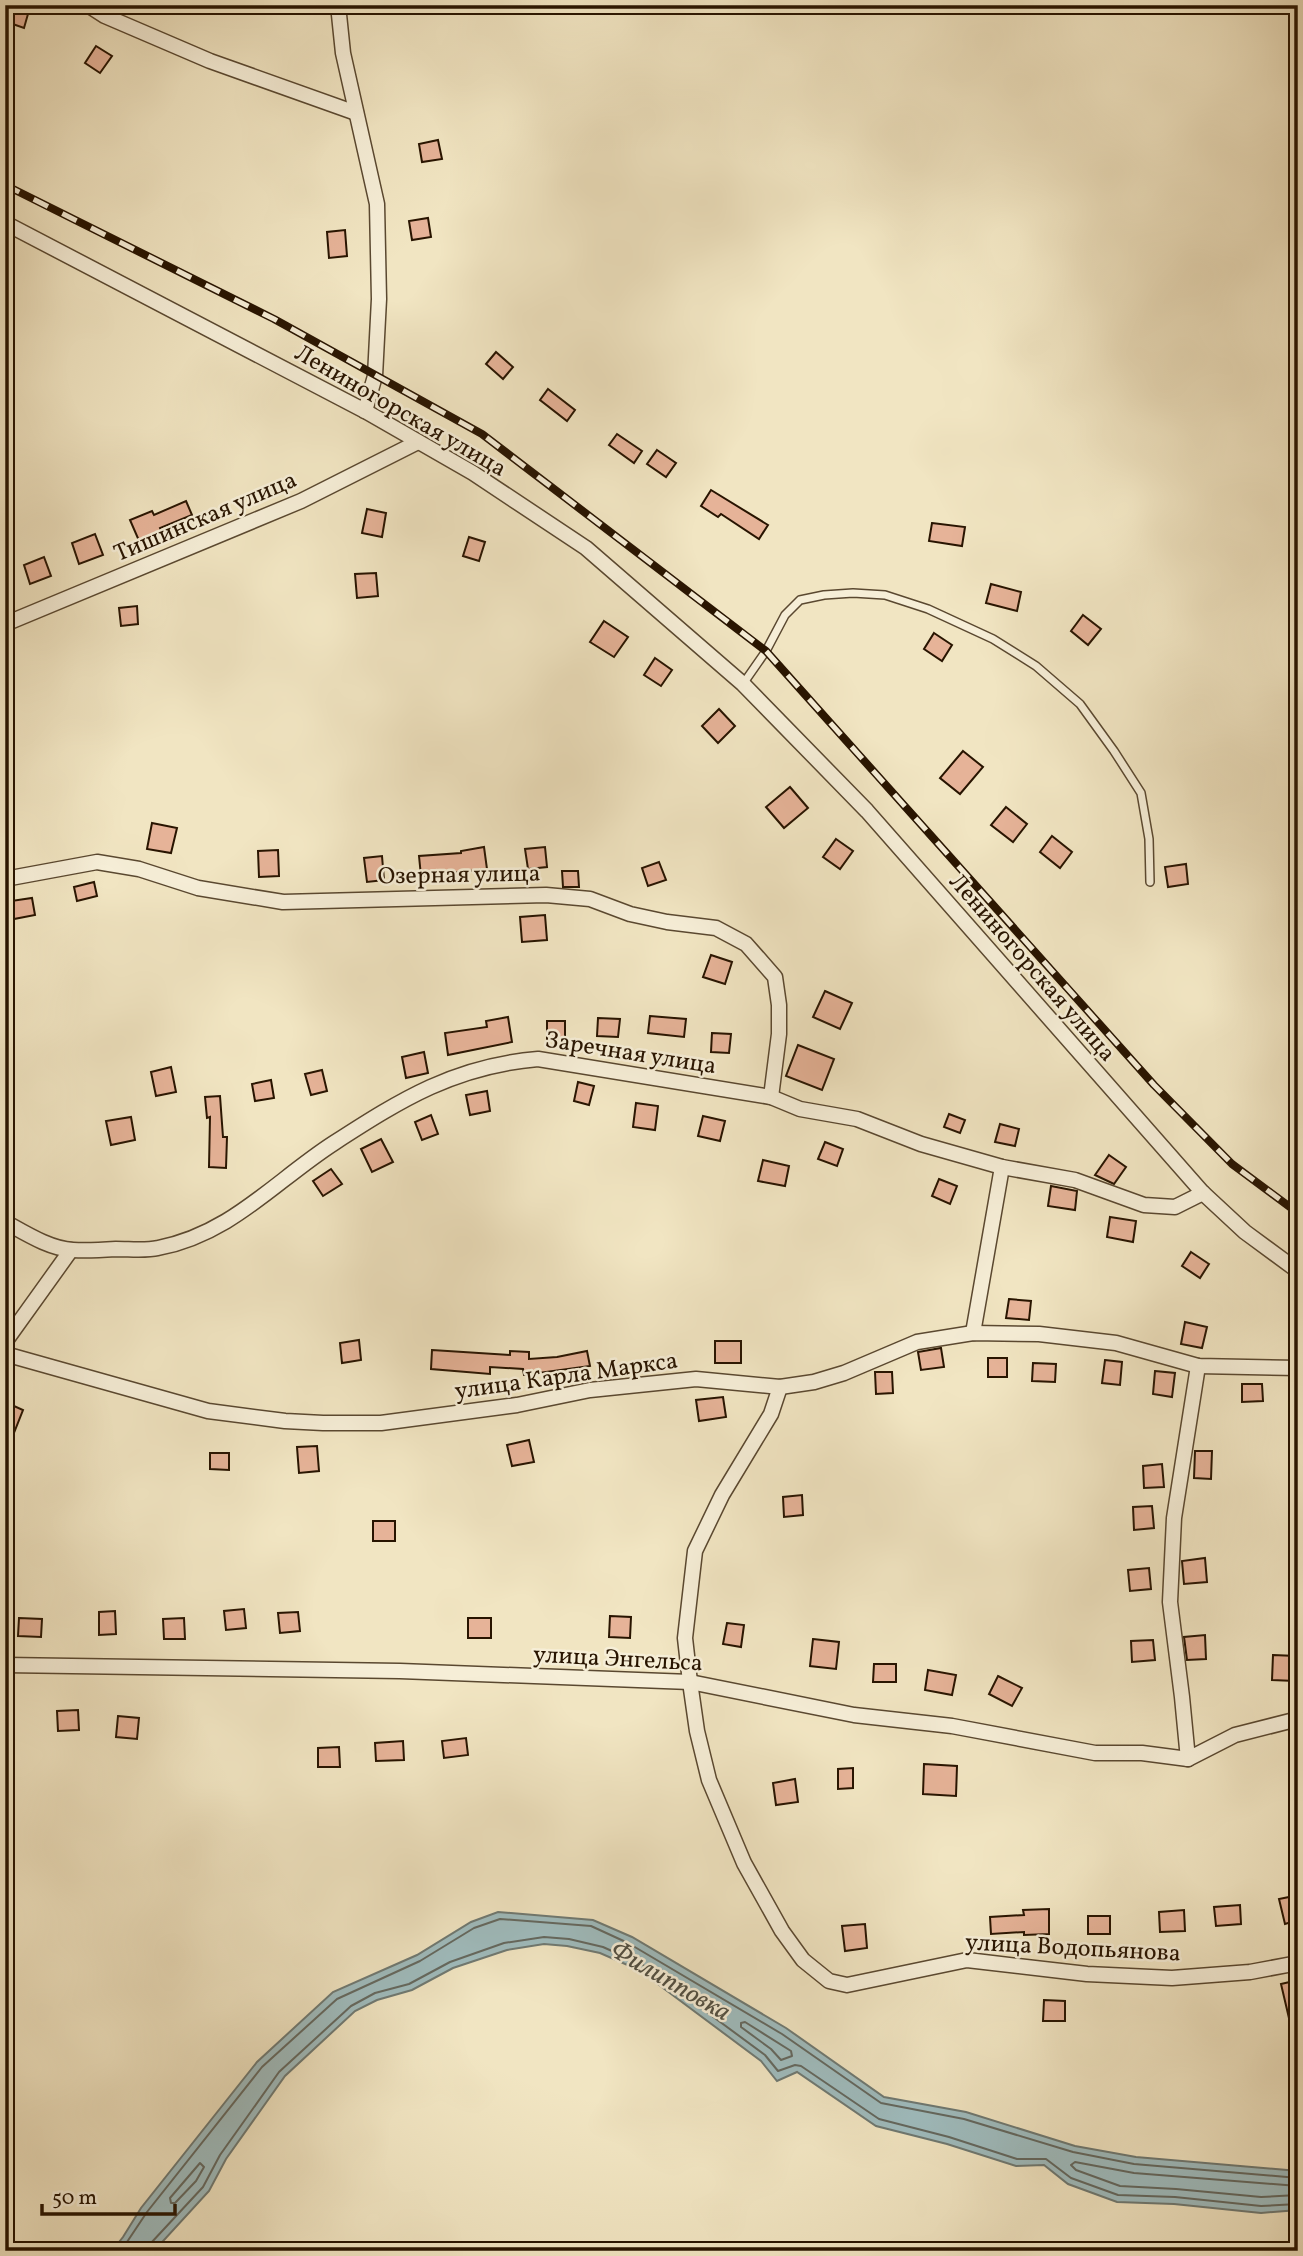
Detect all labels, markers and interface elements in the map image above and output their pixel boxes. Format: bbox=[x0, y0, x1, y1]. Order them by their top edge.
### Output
street label: Лениногорская улица bbox=[288, 337, 512, 486]
street label: Тишинская улица bbox=[109, 464, 303, 572]
street label: Озерная улица bbox=[377, 858, 541, 894]
street label: Лениногорская улица bbox=[940, 867, 1123, 1070]
street label: Заречная улица bbox=[543, 1024, 719, 1084]
street label: улица Карла Маркса bbox=[452, 1344, 680, 1409]
street label: улица Энгельса bbox=[532, 1639, 704, 1681]
street label: улица Водопьянова bbox=[964, 1926, 1182, 1972]
water label: Филипповка bbox=[603, 1933, 737, 2031]
scale bar bbox=[42, 2172, 175, 2216]
text: 50 m bbox=[52, 2184, 97, 2213]

